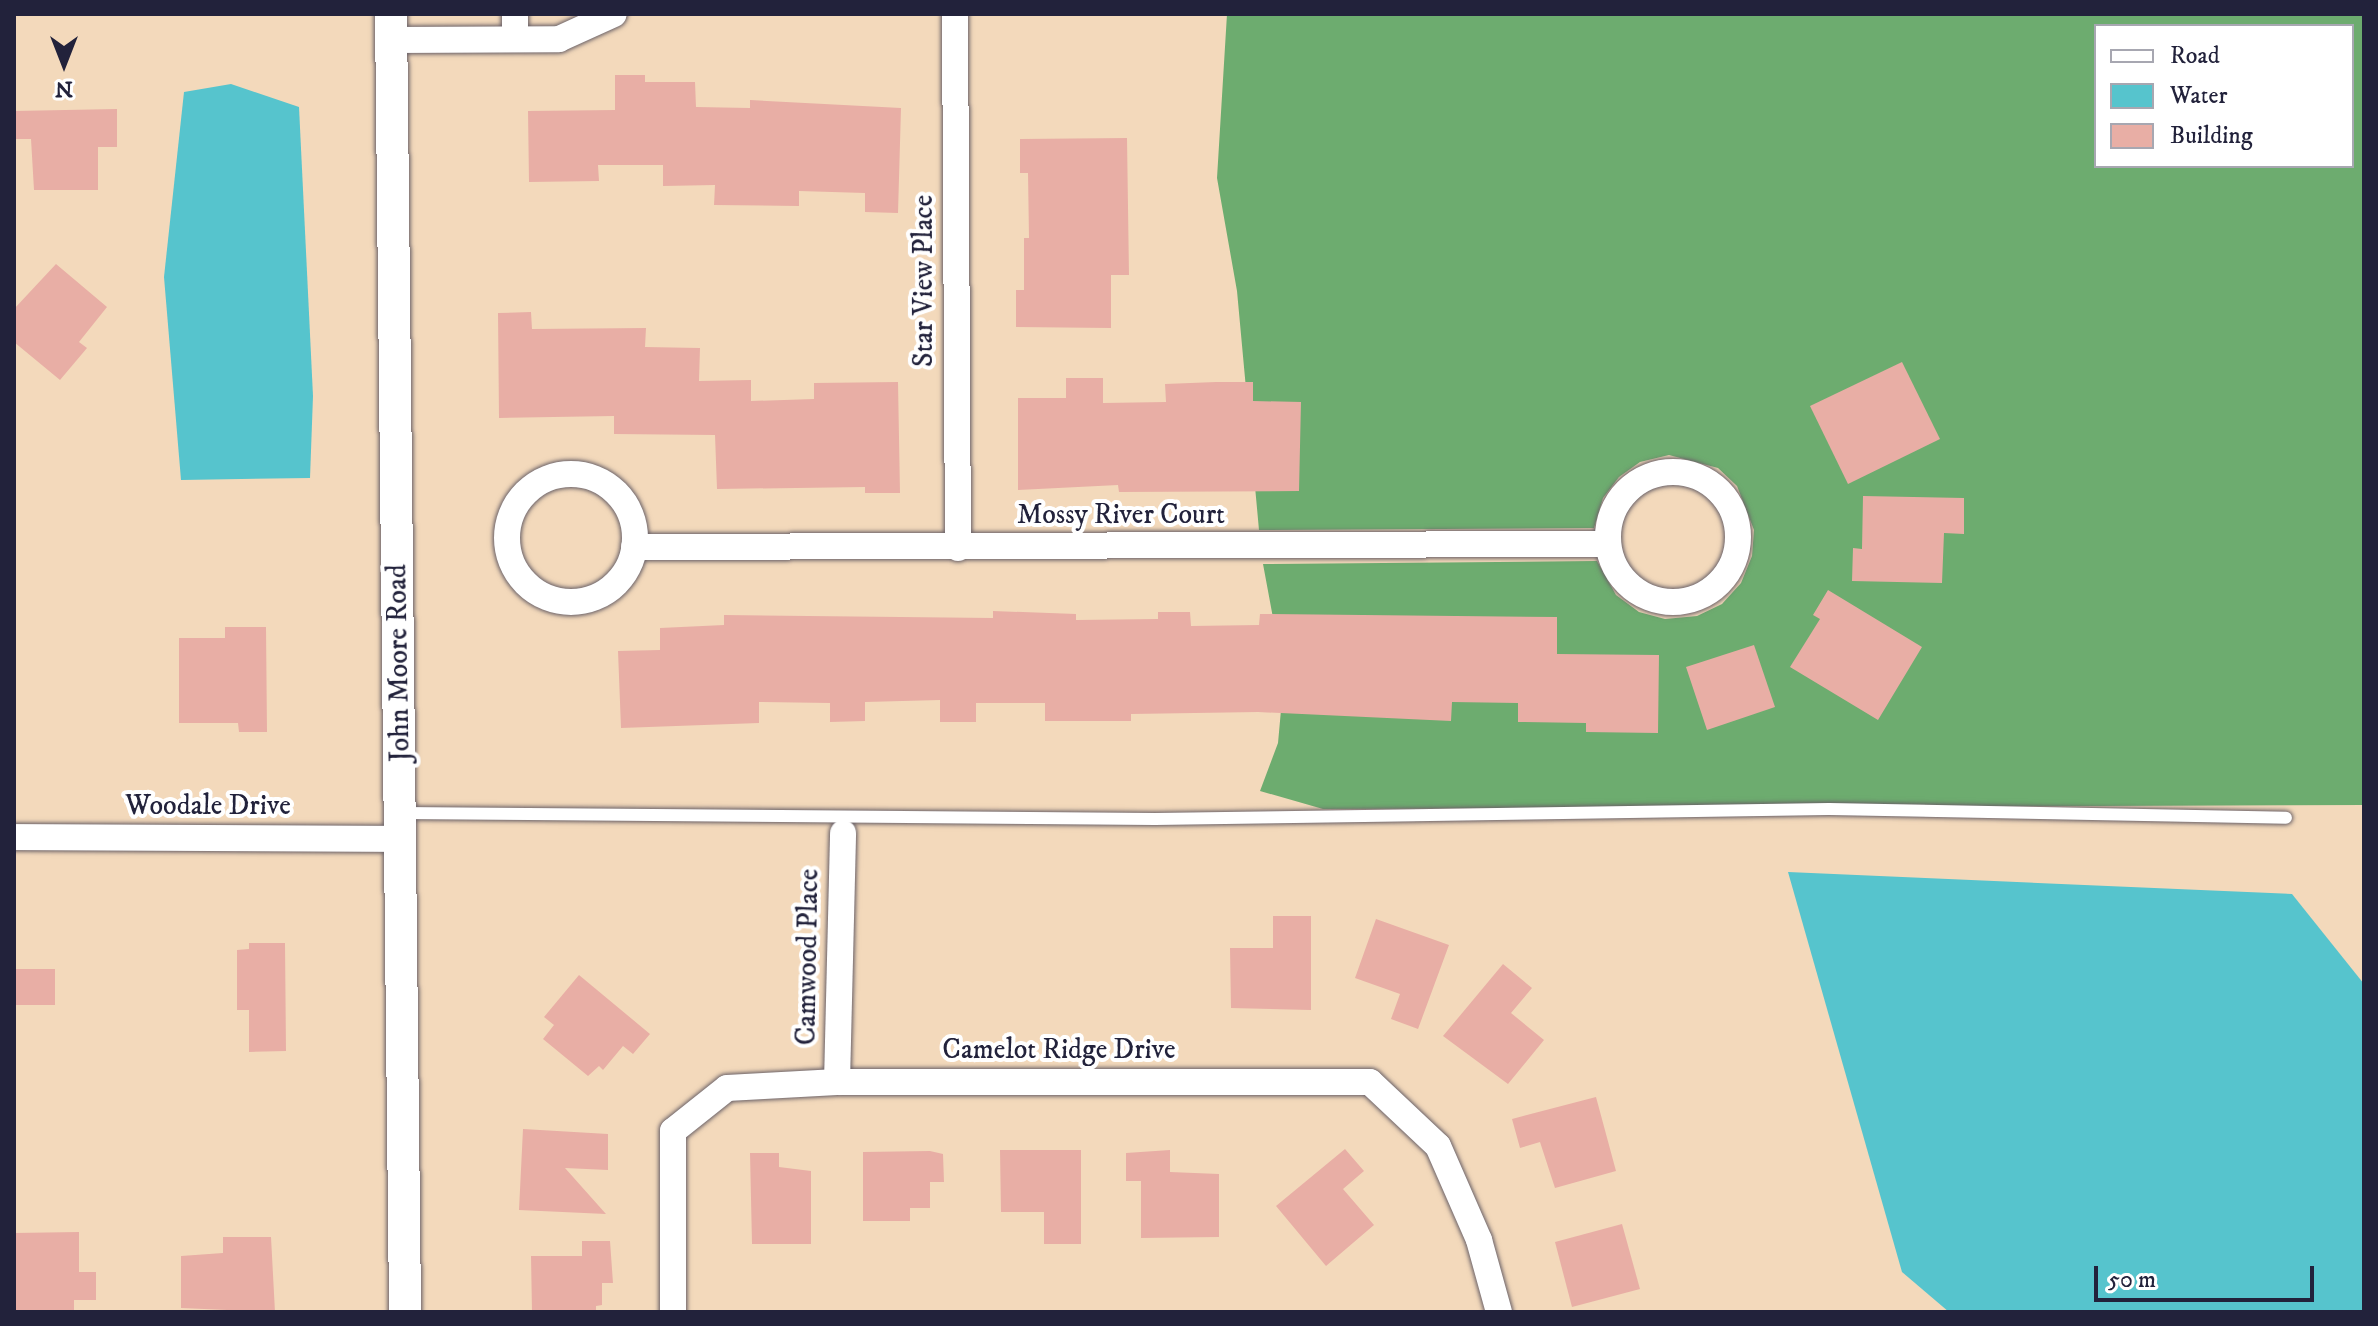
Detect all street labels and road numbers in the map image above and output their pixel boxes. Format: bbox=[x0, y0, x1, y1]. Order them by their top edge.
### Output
street label: Star View Place bbox=[907, 195, 941, 367]
street label: Mossy River Court bbox=[1017, 498, 1225, 532]
street label: John Moore Road bbox=[380, 564, 418, 762]
street label: Woodale Drive bbox=[125, 789, 291, 823]
street label: Camwood Place bbox=[790, 868, 826, 1046]
street label: Camelot Ridge Drive bbox=[942, 1033, 1176, 1067]

